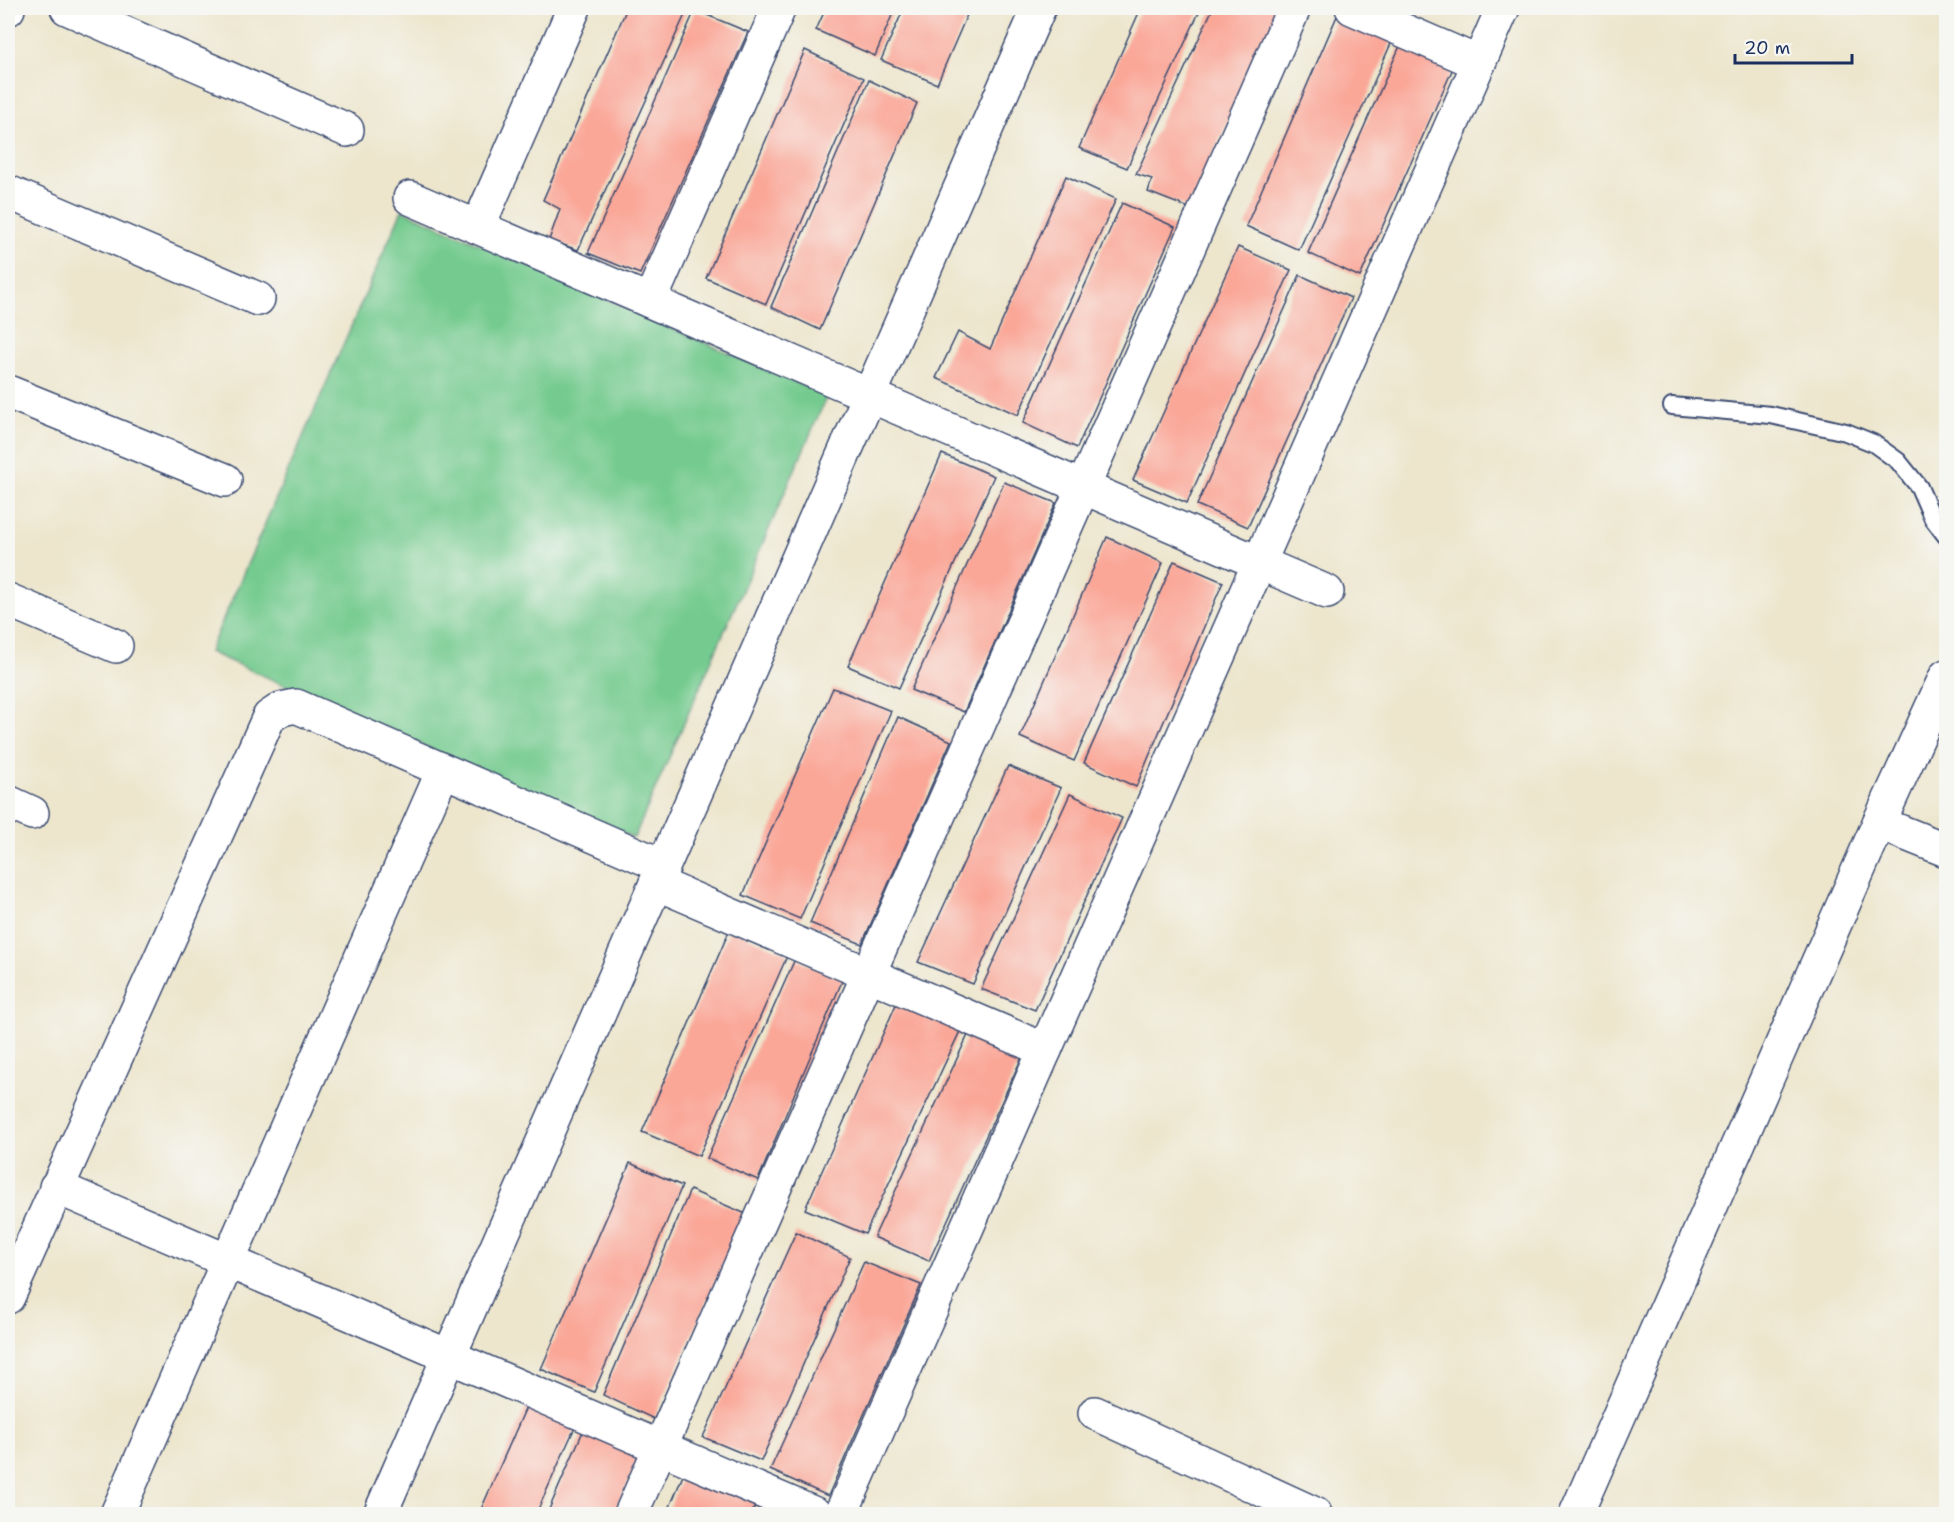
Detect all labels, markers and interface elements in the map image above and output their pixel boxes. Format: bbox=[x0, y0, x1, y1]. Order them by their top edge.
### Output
scale bar bbox=[1735, 27, 1852, 65]
text: 20 m bbox=[1744, 36, 1790, 60]

